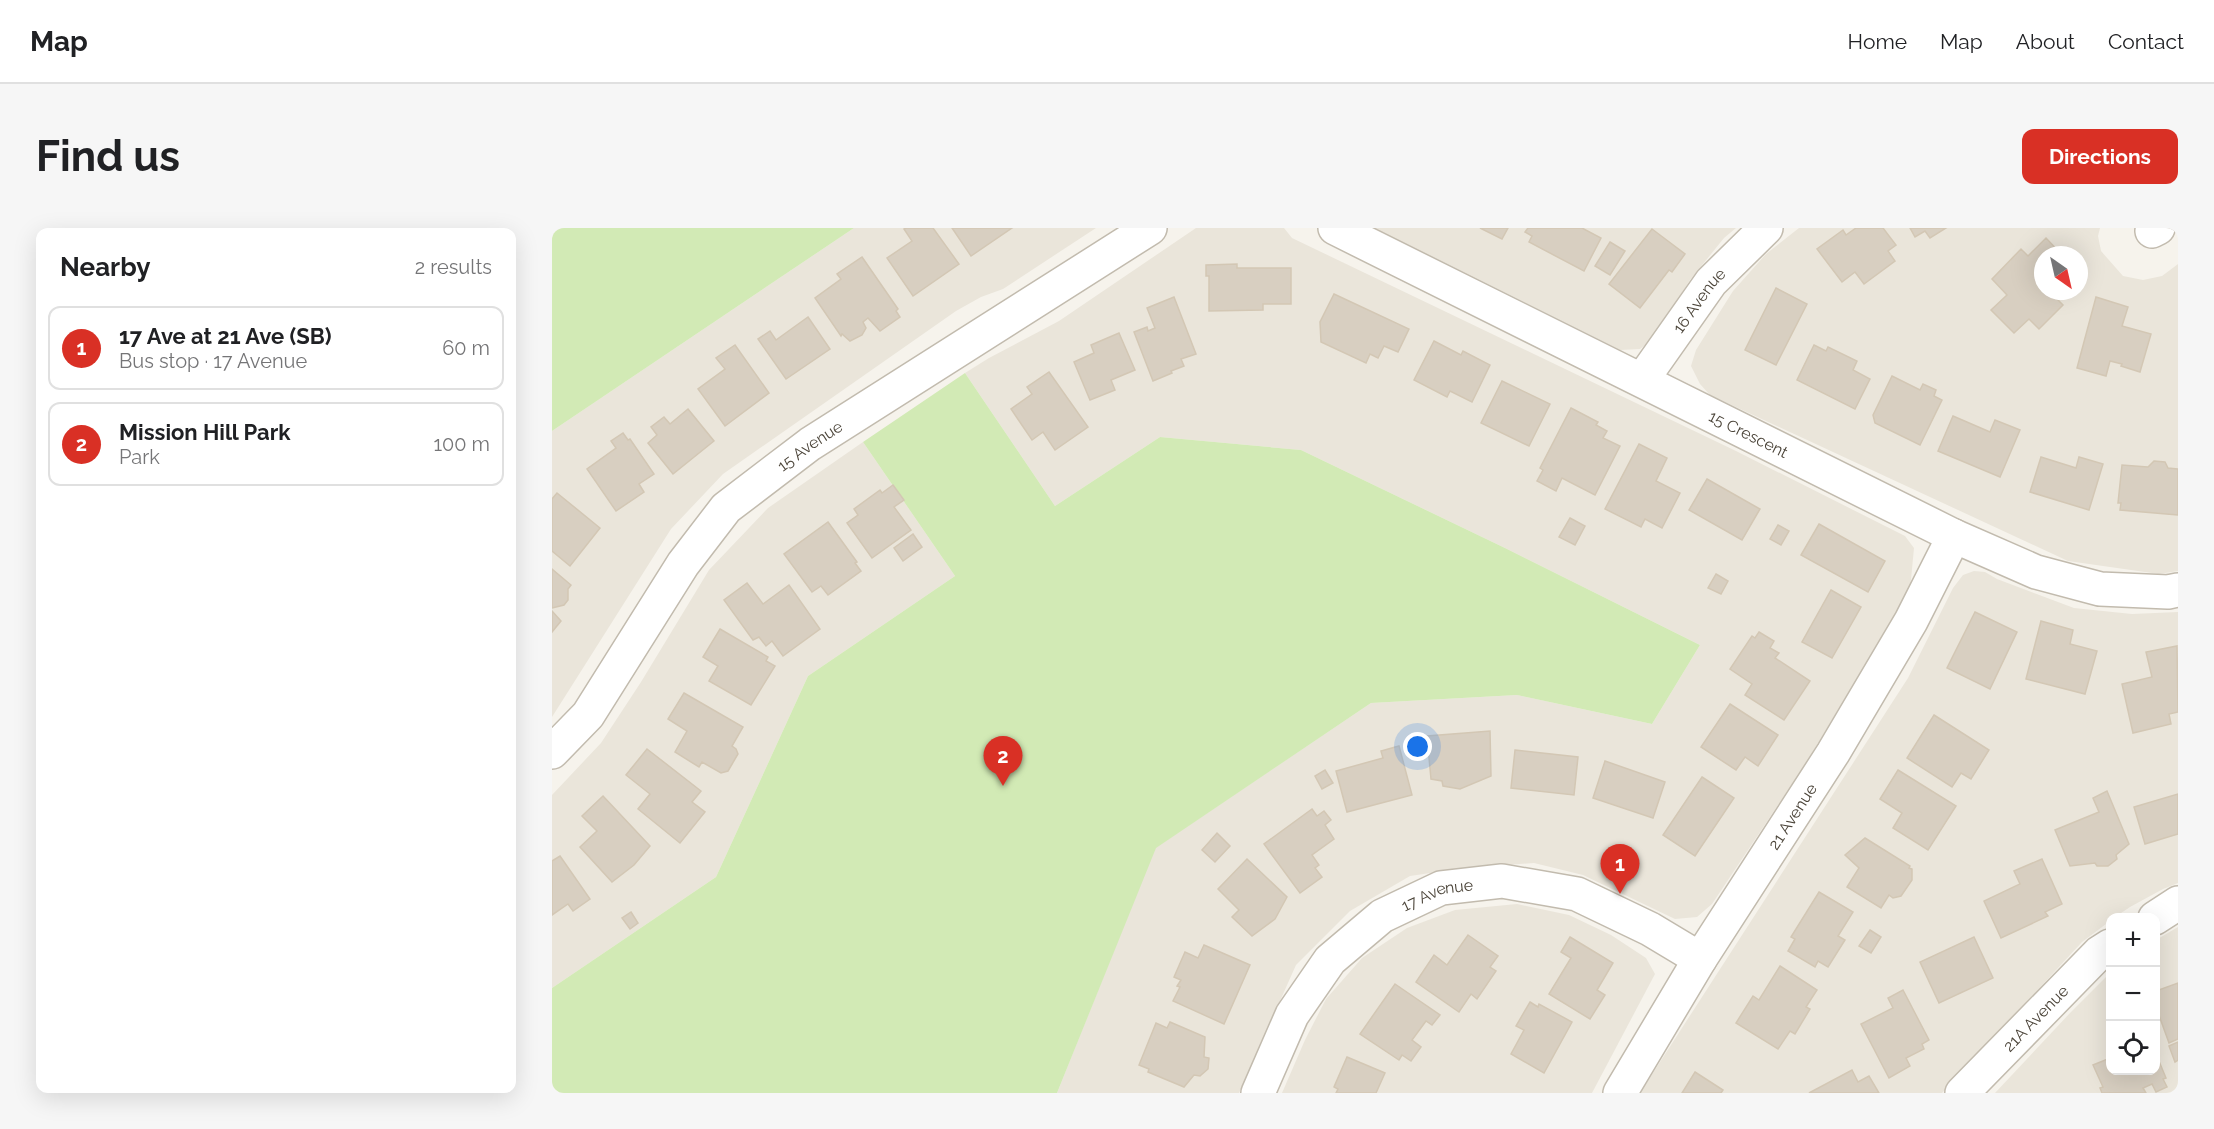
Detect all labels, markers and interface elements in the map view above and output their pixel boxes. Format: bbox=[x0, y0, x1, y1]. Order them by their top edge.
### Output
text: Map bbox=[30, 25, 88, 58]
text: Home bbox=[1848, 29, 1907, 54]
text: Map bbox=[1940, 29, 1983, 54]
text: About bbox=[2016, 29, 2075, 54]
text: Contact bbox=[2108, 29, 2184, 54]
button: Directions bbox=[2022, 129, 2178, 184]
text: Find us bbox=[36, 132, 180, 181]
north arrow bbox=[2034, 246, 2088, 300]
text: Nearby bbox=[60, 252, 150, 282]
text: 2 results bbox=[415, 255, 492, 279]
street label: 16 Avenue bbox=[1669, 264, 1730, 337]
text: 17 Ave at 21 Ave (SB) bbox=[119, 323, 331, 349]
text: 1 bbox=[77, 336, 86, 360]
text: 60 m bbox=[442, 336, 490, 360]
text: Bus stop · 17 Avenue bbox=[119, 349, 307, 373]
street label: 15 Crescent bbox=[1706, 407, 1792, 462]
street label: 15 Avenue bbox=[774, 417, 846, 476]
text: Mission Hill Park bbox=[119, 419, 291, 445]
text: 2 bbox=[76, 432, 87, 456]
text: 100 m bbox=[433, 432, 490, 456]
text: Park bbox=[119, 445, 160, 469]
your location bbox=[1403, 732, 1432, 761]
pin: 2 bbox=[984, 736, 1022, 786]
street label: 21 Avenue bbox=[1764, 780, 1821, 853]
pin: 1 bbox=[1600, 844, 1640, 894]
street label: 17 Avenue bbox=[1398, 875, 1474, 915]
map controls bbox=[2106, 913, 2160, 1075]
button: + bbox=[2106, 913, 2160, 967]
button: − bbox=[2106, 967, 2160, 1021]
street label: 21A Avenue bbox=[1999, 981, 2072, 1055]
button: locate bbox=[2106, 1021, 2160, 1075]

